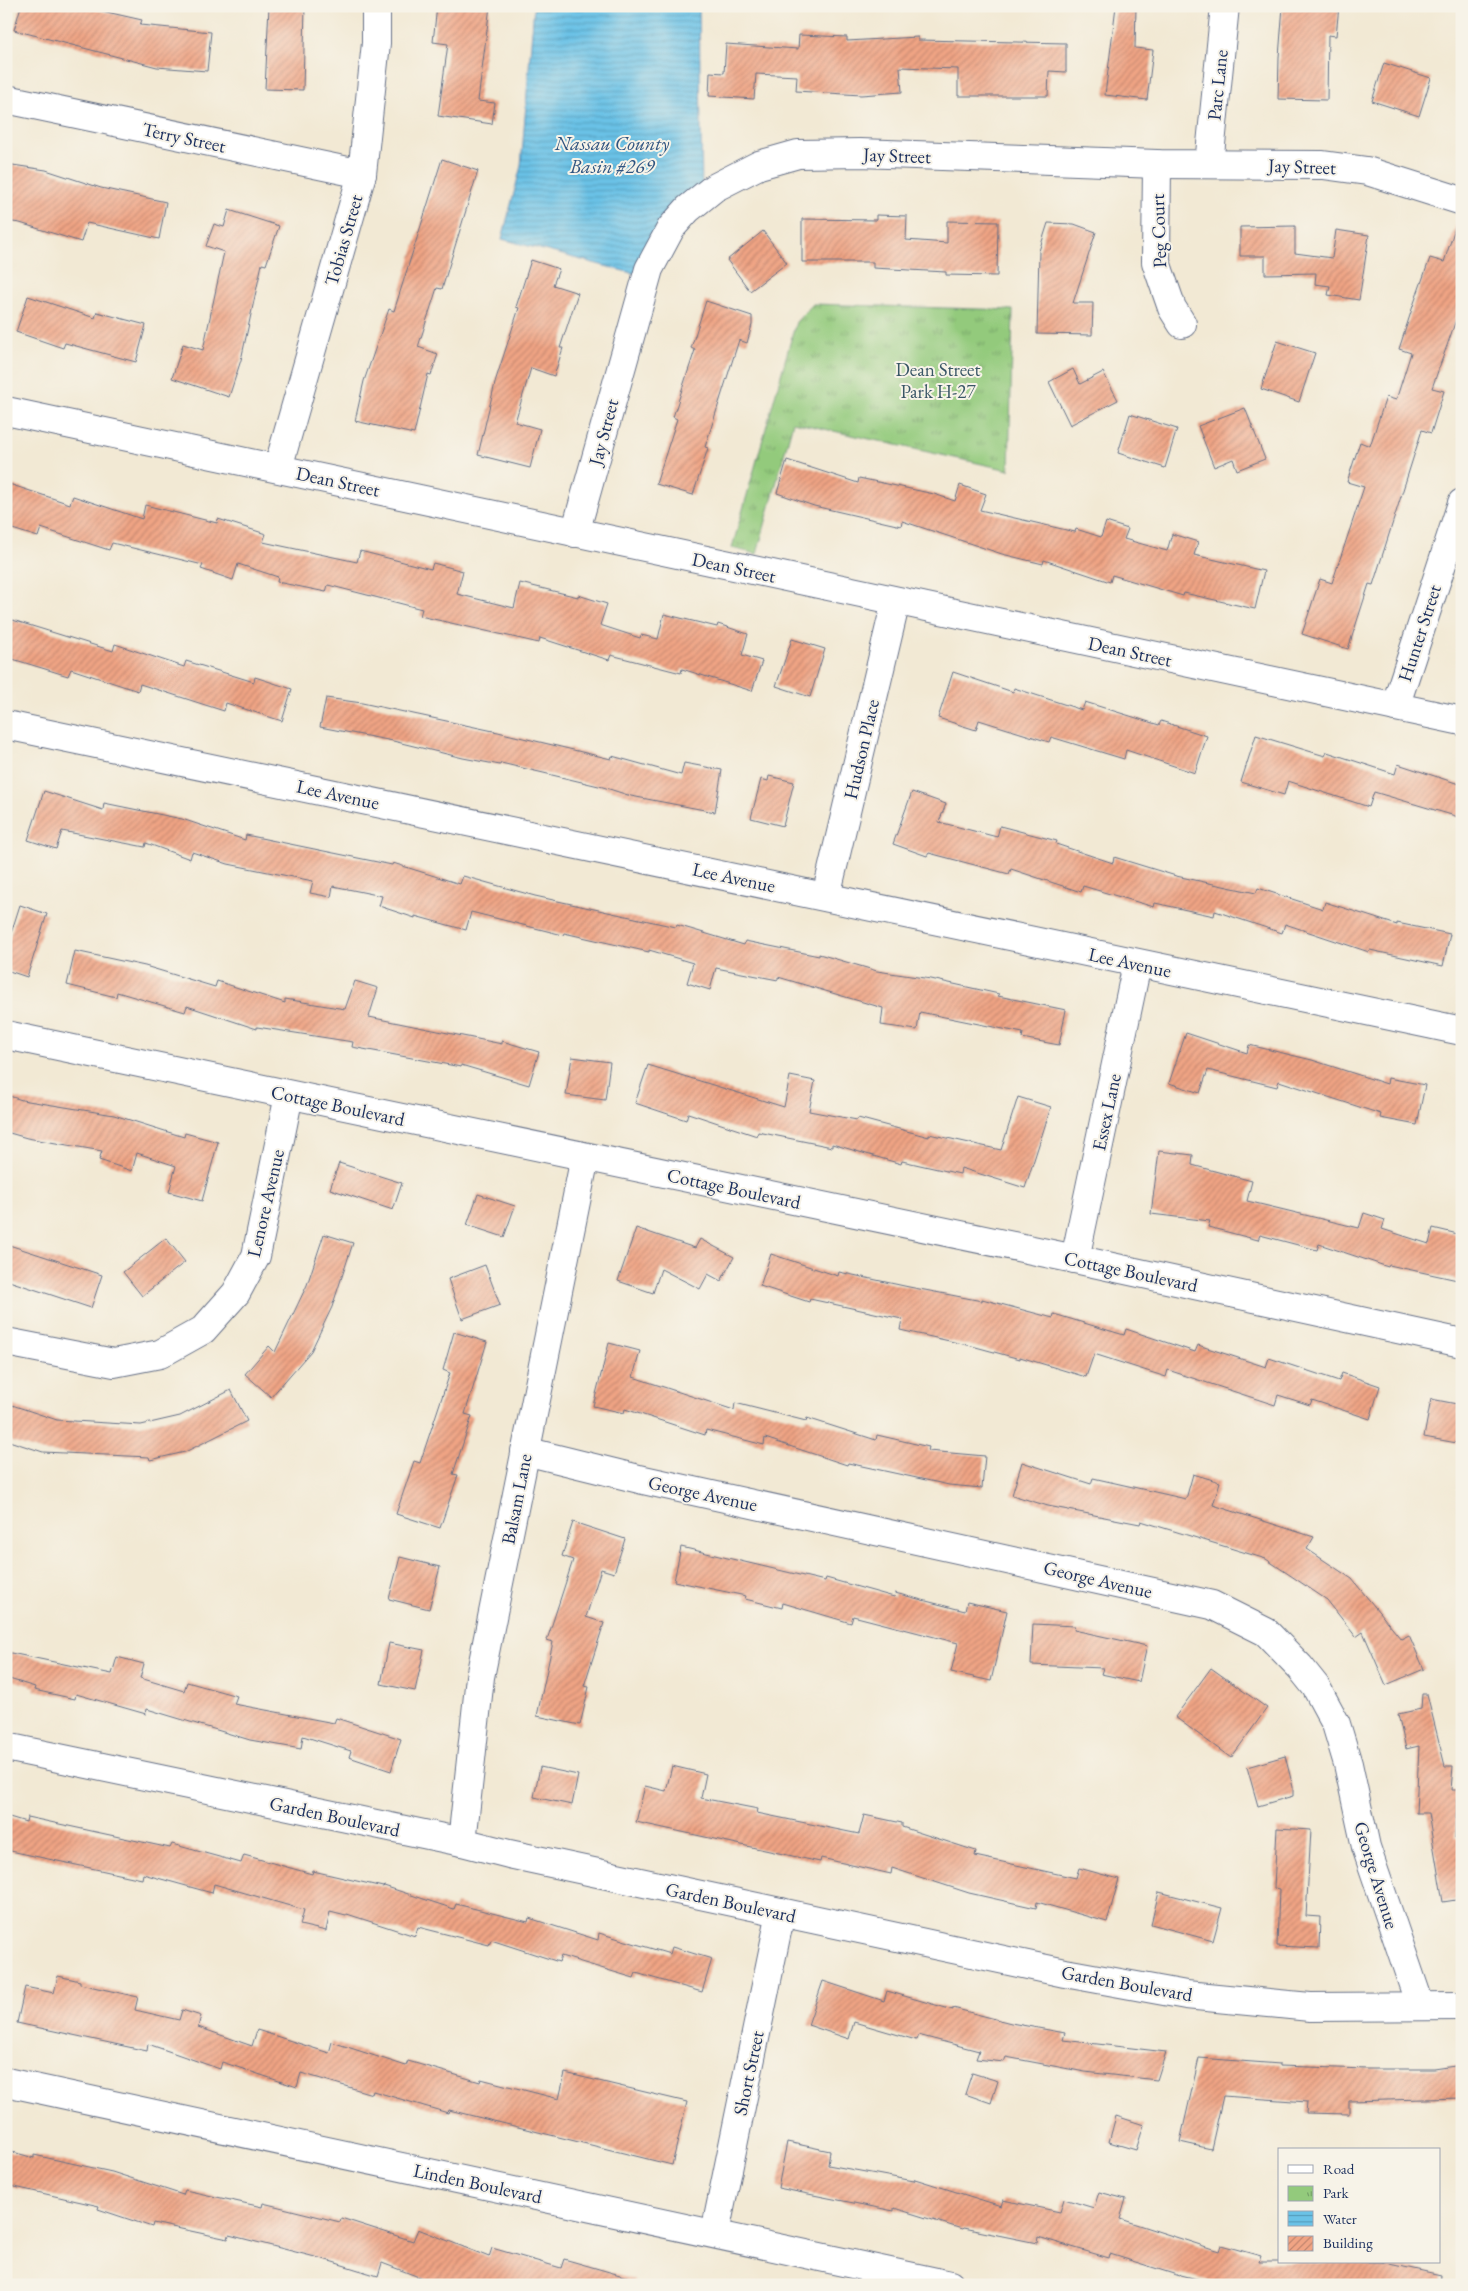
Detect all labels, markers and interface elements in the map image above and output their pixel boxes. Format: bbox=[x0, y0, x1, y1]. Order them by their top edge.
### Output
street label: Parc Lane bbox=[1201, 48, 1234, 122]
street label: Terry Street bbox=[140, 116, 228, 159]
water label: Nassau County Basin #269 bbox=[554, 130, 669, 179]
street label: Jay Street bbox=[861, 142, 931, 169]
street label: Jay Street bbox=[1266, 153, 1336, 180]
street label: Tobias Street bbox=[319, 192, 368, 289]
street label: Peg Court bbox=[1145, 193, 1172, 269]
park label: Dean Street Park H-27 bbox=[896, 357, 980, 404]
street label: Jay Street bbox=[582, 396, 624, 470]
street label: Dean Street bbox=[294, 460, 382, 503]
street label: Dean Street bbox=[690, 546, 778, 589]
street label: Hunter Street bbox=[1392, 581, 1447, 685]
street label: Dean Street bbox=[1086, 630, 1174, 673]
street label: Hudson Place bbox=[838, 697, 885, 802]
street label: Lee Avenue bbox=[294, 774, 382, 815]
street label: Lee Avenue bbox=[690, 857, 778, 898]
street label: Lee Avenue bbox=[1086, 942, 1174, 983]
street label: Essex Lane bbox=[1086, 1071, 1127, 1153]
street label: Cottage Boulevard bbox=[269, 1079, 407, 1132]
street label: Lenore Avenue bbox=[241, 1147, 290, 1260]
street label: Cottage Boulevard bbox=[665, 1162, 803, 1215]
street label: Cottage Boulevard bbox=[1062, 1245, 1200, 1298]
street label: Balsam Lane bbox=[495, 1452, 538, 1546]
street label: George Avenue bbox=[646, 1470, 760, 1517]
street label: George Avenue bbox=[1041, 1555, 1155, 1604]
street label: Garden Boulevard bbox=[267, 1790, 403, 1843]
street label: George Avenue bbox=[1348, 1818, 1405, 1932]
street label: Garden Boulevard bbox=[663, 1876, 799, 1929]
street label: Garden Boulevard bbox=[1059, 1960, 1195, 2007]
street label: Short Street bbox=[727, 2028, 770, 2118]
legend bbox=[1278, 2148, 1440, 2264]
street label: Linden Boulevard bbox=[411, 2158, 545, 2209]
text: Road bbox=[1323, 2159, 1355, 2178]
text: Park bbox=[1323, 2183, 1350, 2202]
text: Water bbox=[1323, 2209, 1357, 2228]
text: Building bbox=[1323, 2233, 1373, 2252]

